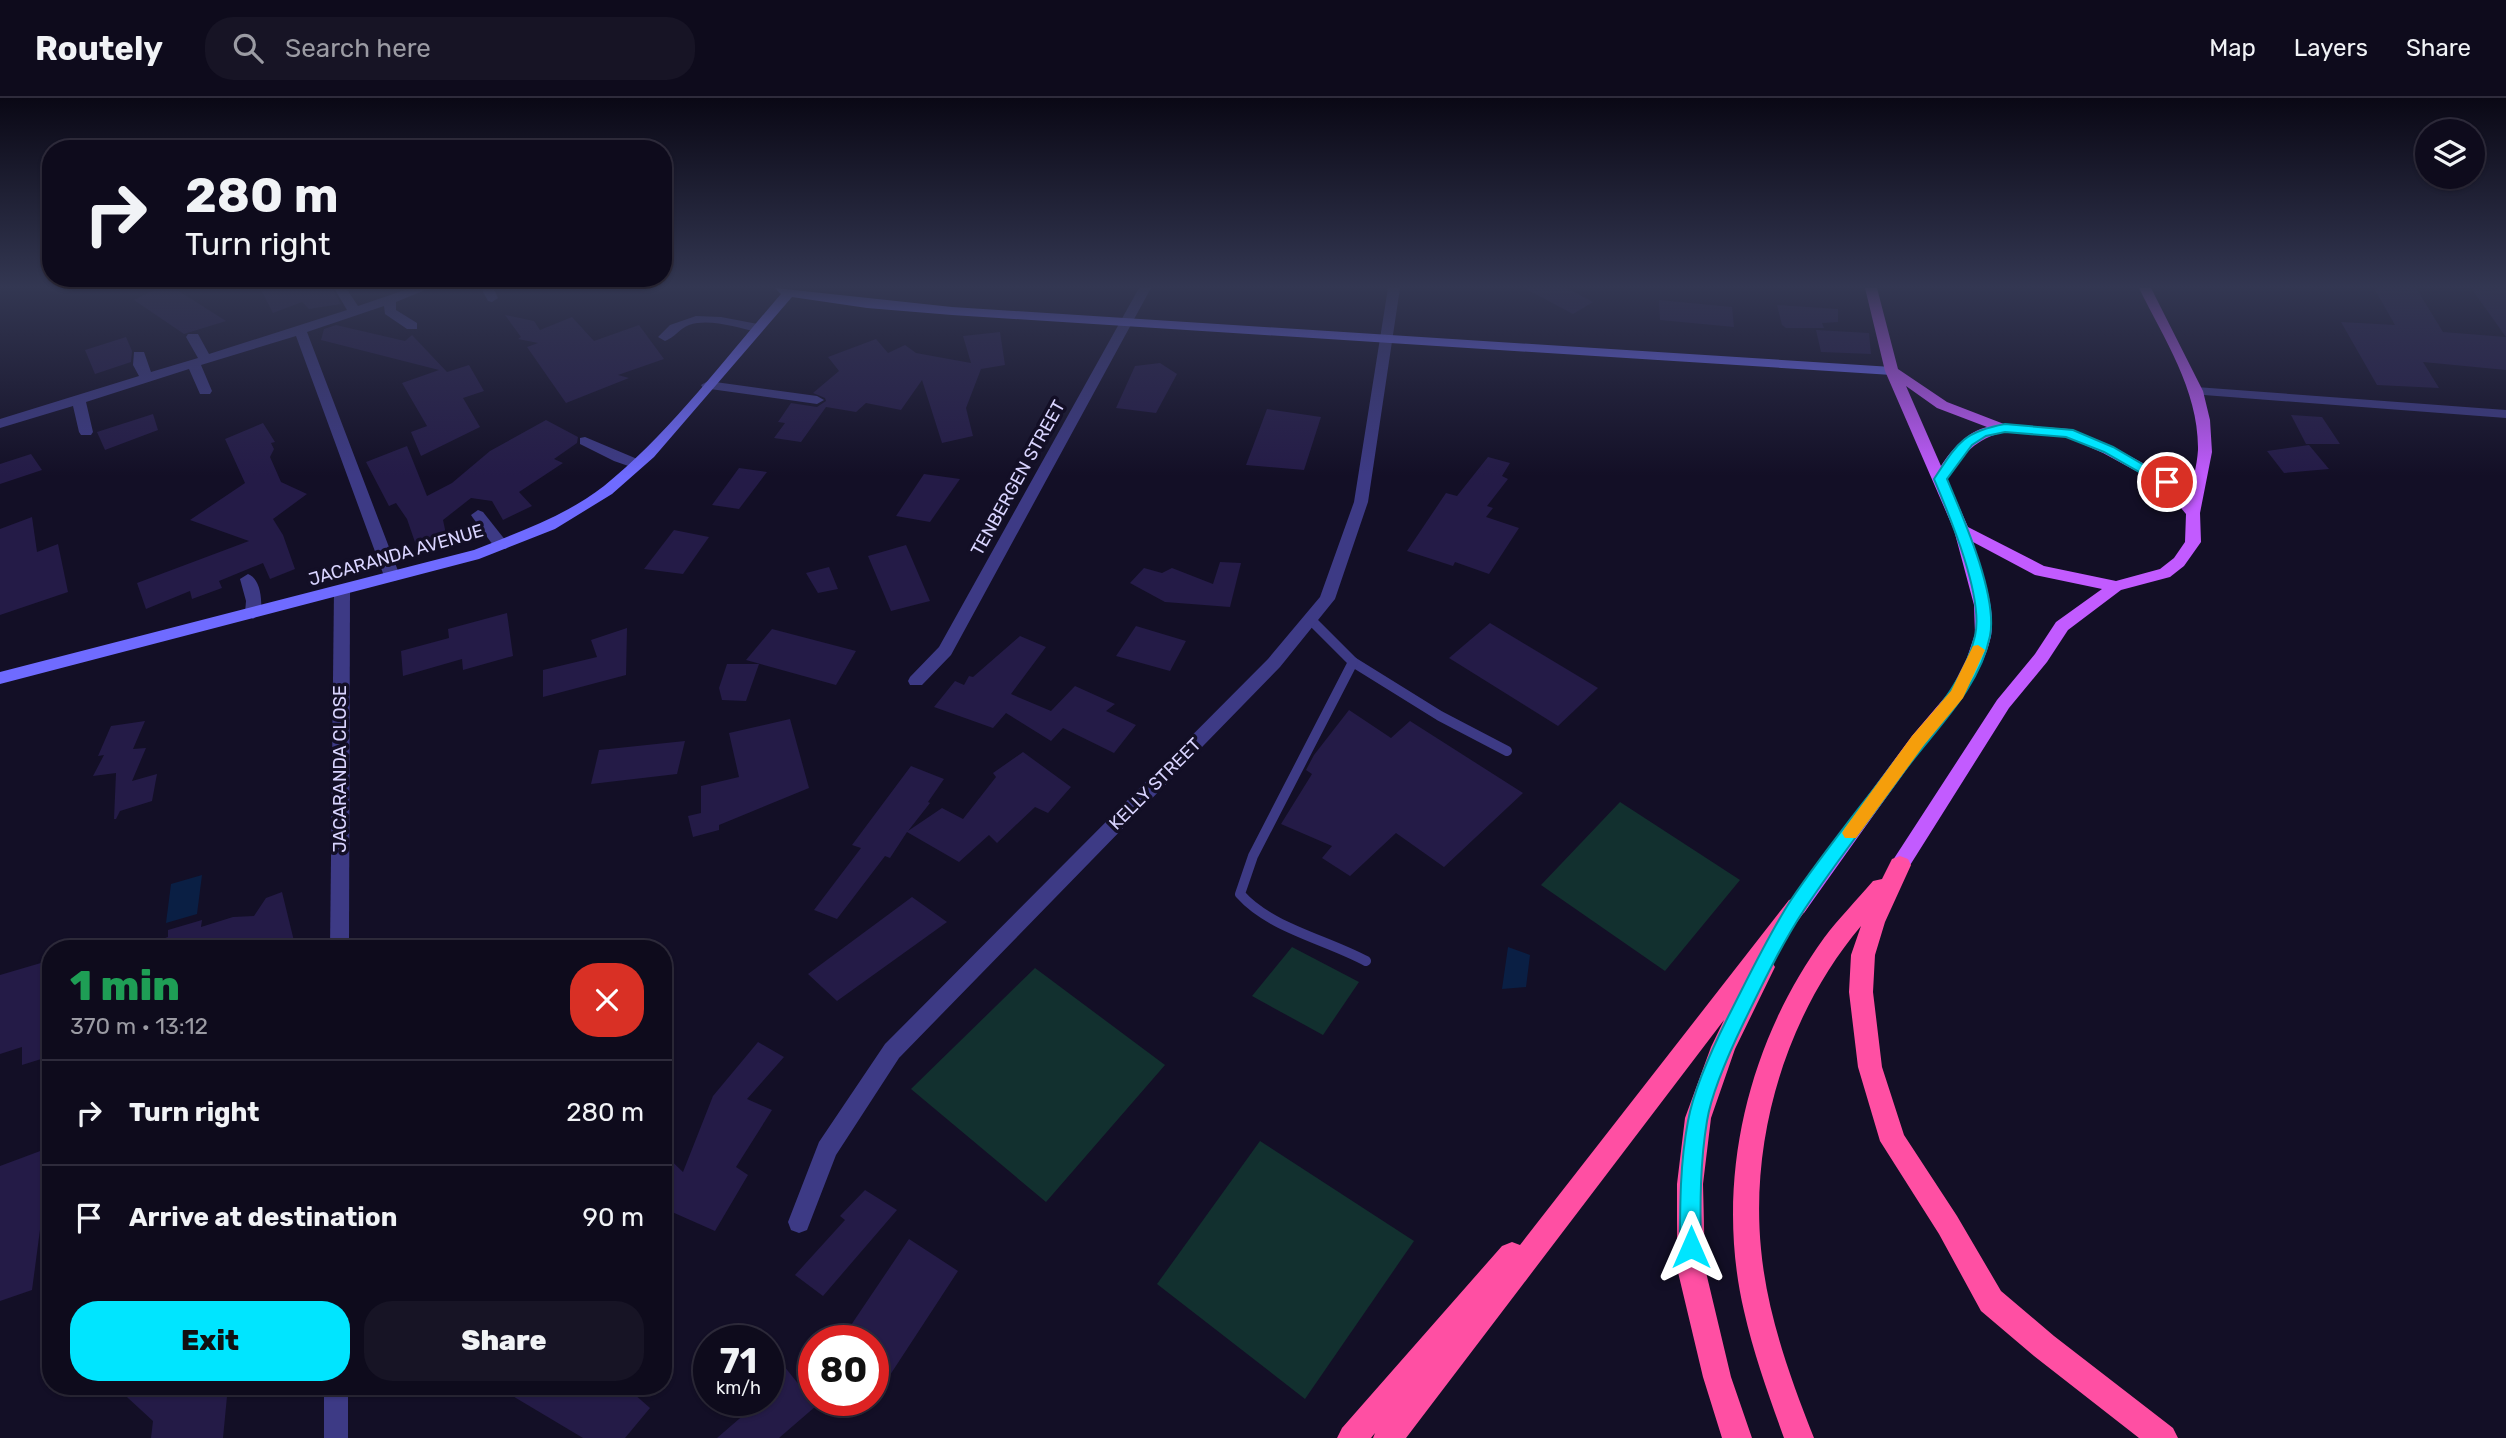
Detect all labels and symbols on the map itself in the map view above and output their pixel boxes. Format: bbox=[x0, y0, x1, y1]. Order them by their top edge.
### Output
street label: TENBERGEN STREET bbox=[966, 397, 1070, 559]
pin bbox=[2137, 452, 2197, 512]
street label: JACARANDA AVENUE bbox=[306, 519, 486, 591]
street label: JACARANDA CLOSE bbox=[329, 685, 351, 853]
street label: KELLY STREET bbox=[1104, 733, 1206, 835]
position arrow bbox=[1654, 1210, 1728, 1284]
speed limit sign: 80 bbox=[798, 1325, 889, 1416]

